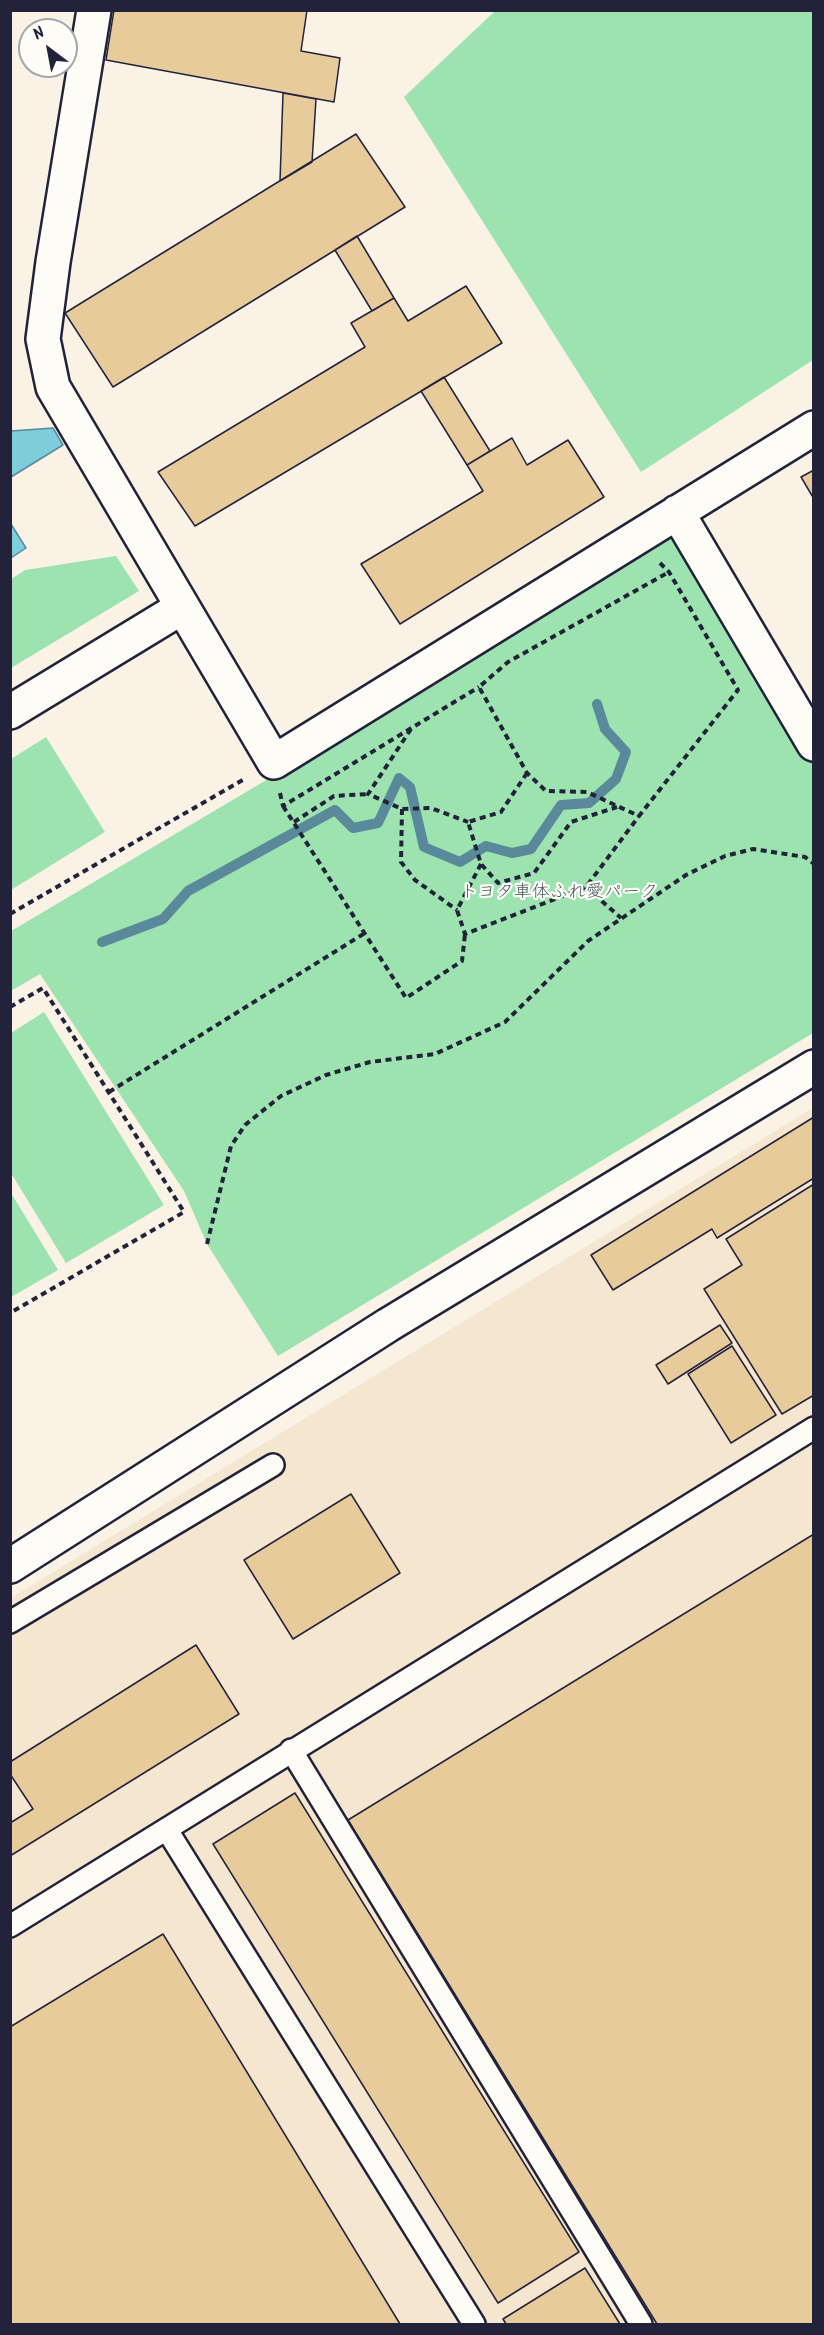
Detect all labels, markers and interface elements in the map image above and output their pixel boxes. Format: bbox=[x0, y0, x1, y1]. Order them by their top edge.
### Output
north arrow bbox=[18, 18, 78, 78]
text: N bbox=[28, 21, 50, 47]
park label: トヨタ車体ふれ愛パーク bbox=[460, 883, 658, 905]

